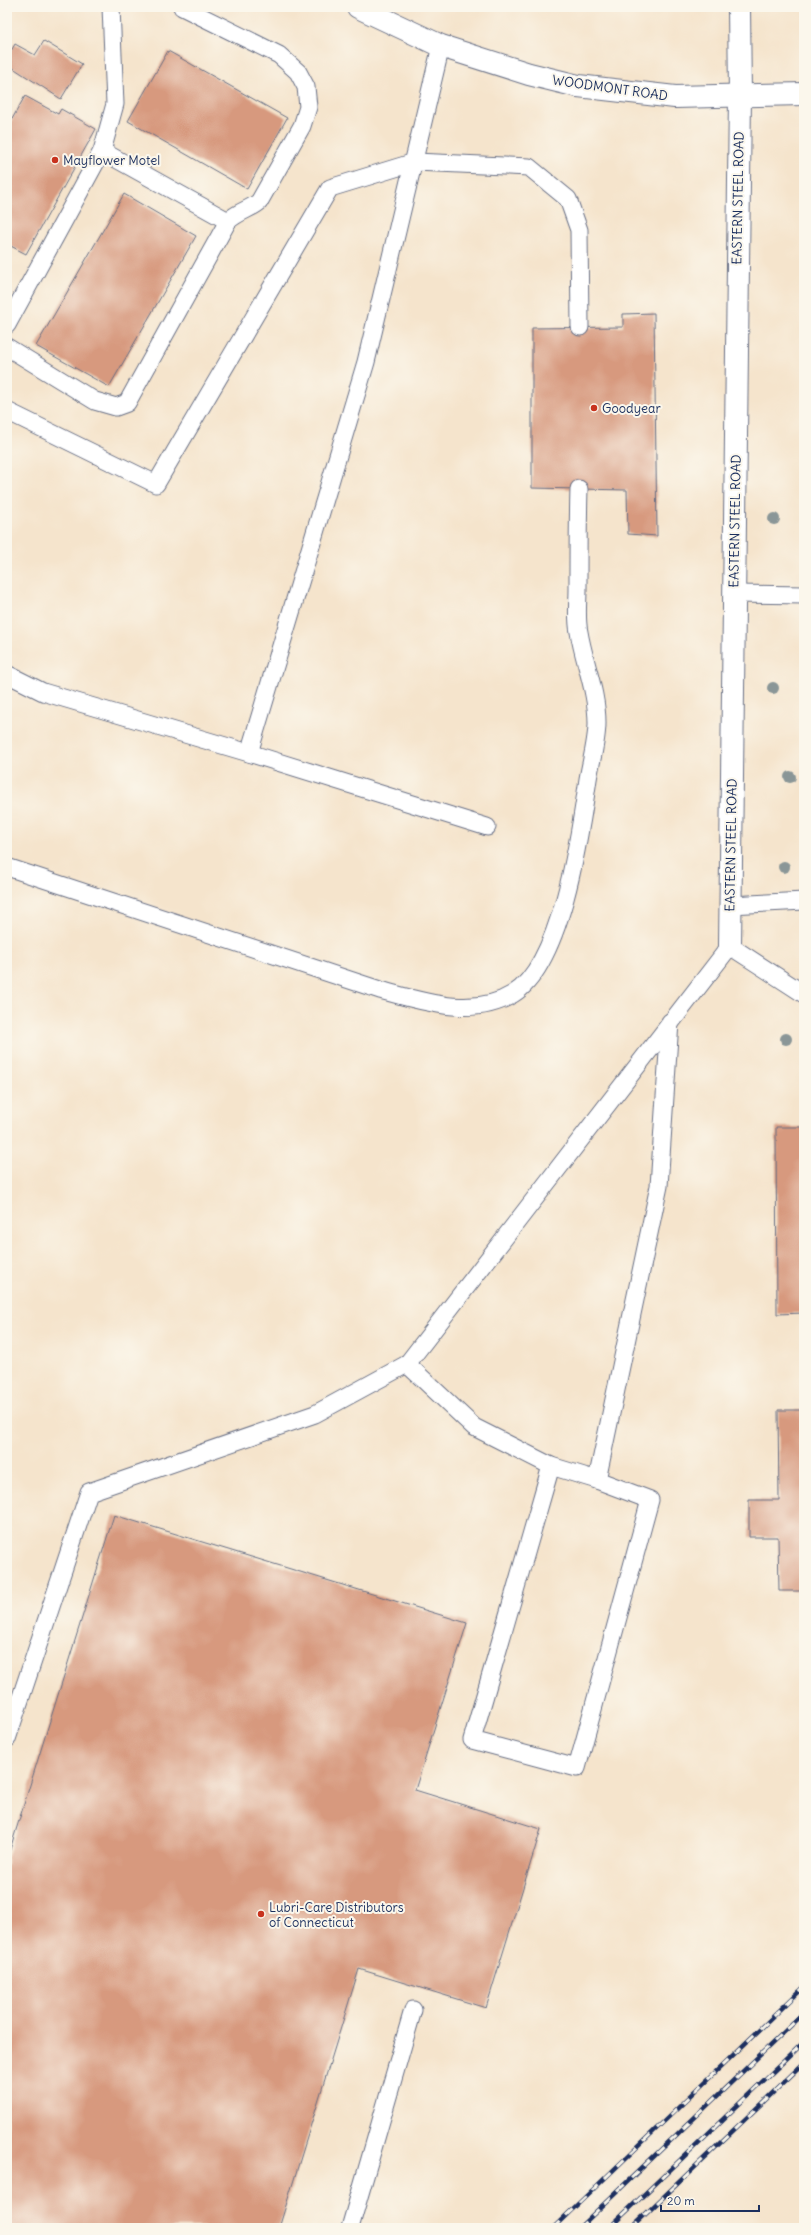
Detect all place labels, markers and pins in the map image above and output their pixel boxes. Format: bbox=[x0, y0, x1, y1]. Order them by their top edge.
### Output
place label: Mayflower Motel bbox=[63, 152, 160, 169]
marker: Mayflower Motel bbox=[50, 155, 60, 165]
place label: Goodyear bbox=[602, 400, 661, 417]
marker: Goodyear bbox=[589, 403, 599, 413]
place label: Lubri-Care Distributors of Connecticut bbox=[269, 1899, 404, 1931]
marker: Lubri-Care Distributors of Connecticut bbox=[256, 1909, 266, 1919]

